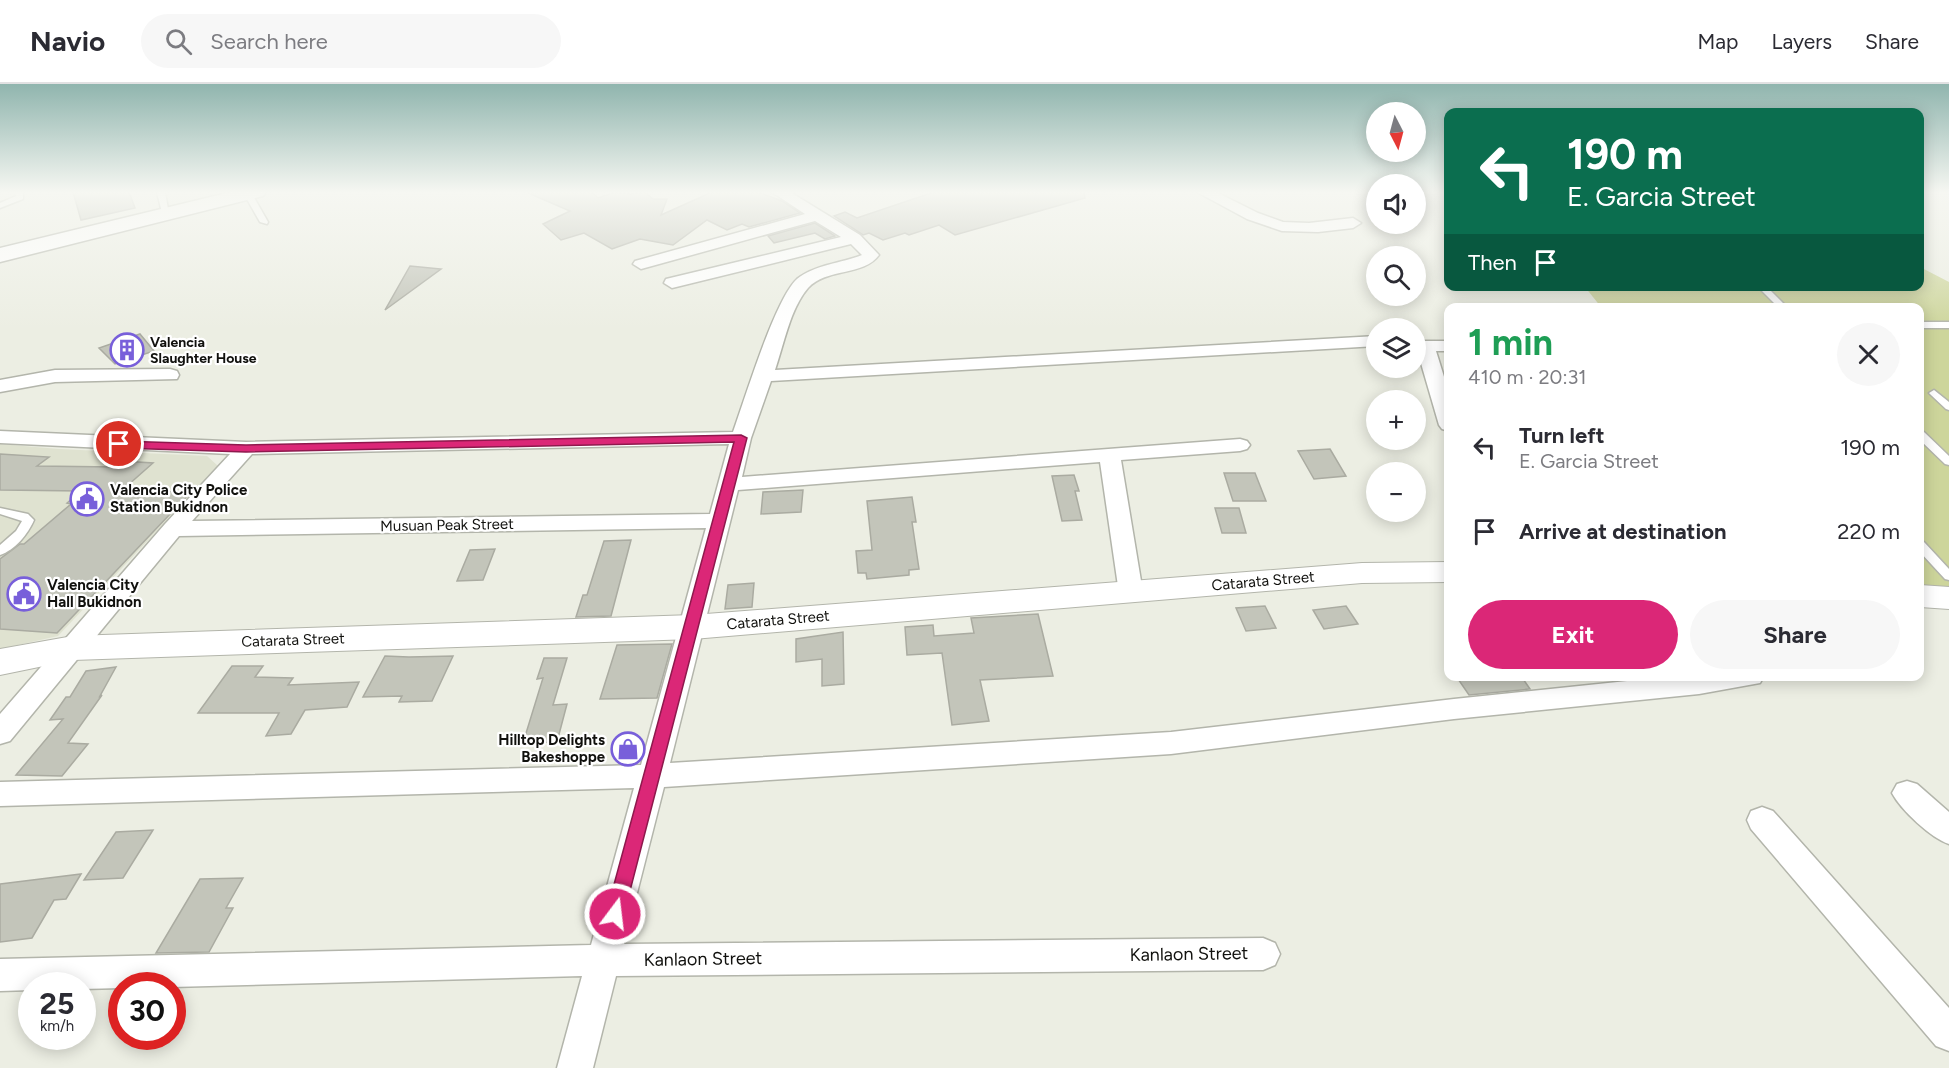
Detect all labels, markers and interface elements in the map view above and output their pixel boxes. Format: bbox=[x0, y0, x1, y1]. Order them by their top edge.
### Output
search box bbox=[141, 14, 561, 68]
text: Navio bbox=[30, 24, 105, 58]
icon: search bbox=[162, 25, 195, 58]
text: Search here bbox=[210, 28, 328, 55]
text: Map bbox=[1698, 29, 1738, 54]
text: Layers bbox=[1771, 29, 1832, 54]
text: Share bbox=[1865, 29, 1919, 54]
north arrow bbox=[1366, 102, 1426, 162]
map controls bbox=[1366, 102, 1426, 522]
text: 190 m bbox=[1567, 129, 1683, 180]
icon: left bbox=[1468, 132, 1546, 210]
button: sound bbox=[1366, 174, 1426, 234]
text: E. Garcia Street bbox=[1567, 180, 1756, 213]
button: search bbox=[1366, 246, 1426, 306]
icon: arrive bbox=[1529, 246, 1562, 279]
text: Then bbox=[1468, 249, 1517, 276]
button: layers bbox=[1366, 318, 1426, 378]
text: 1 min bbox=[1468, 321, 1553, 364]
button: close bbox=[1837, 323, 1900, 386]
building icon: Valencia Slaughter House bbox=[109, 332, 145, 368]
place label: Valencia Slaughter House bbox=[150, 334, 257, 367]
text: 410 m · 20:31 bbox=[1468, 365, 1587, 389]
button: + bbox=[1366, 390, 1426, 450]
pin bbox=[93, 418, 144, 469]
text: Turn left bbox=[1519, 422, 1605, 449]
icon: arrive bbox=[102, 427, 135, 460]
icon: left bbox=[1468, 431, 1501, 464]
text: 190 m bbox=[1840, 434, 1900, 461]
text: E. Garcia Street bbox=[1519, 449, 1659, 473]
button: − bbox=[1366, 462, 1426, 522]
public building icon: Valencia City Police Station Bukidnon bbox=[69, 481, 105, 517]
place label: Valencia City Police Station Bukidnon bbox=[110, 481, 248, 516]
street label: Musuan Peak Street bbox=[380, 515, 514, 535]
icon: arrive bbox=[1468, 515, 1501, 548]
text: Arrive at destination bbox=[1519, 518, 1727, 545]
text: 220 m bbox=[1837, 518, 1900, 545]
street label: Catarata Street bbox=[1211, 567, 1316, 594]
public building icon: Valencia City Hall Bukidnon bbox=[6, 576, 42, 612]
place label: Valencia City Hall Bukidnon bbox=[47, 576, 142, 611]
button: Exit bbox=[1468, 600, 1678, 669]
button: Share bbox=[1690, 600, 1900, 669]
street label: Catarata Street bbox=[726, 606, 831, 633]
street label: Catarata Street bbox=[241, 629, 345, 651]
place label: Hilltop Delights Bakeshoppe bbox=[498, 731, 606, 766]
shop icon: Hilltop Delights Bakeshoppe bbox=[610, 731, 646, 767]
position arrow bbox=[583, 882, 647, 946]
street label: Kanlaon Street bbox=[1130, 942, 1249, 966]
street label: Kanlaon Street bbox=[644, 947, 763, 971]
speed limit sign: 30 bbox=[108, 972, 186, 1050]
text: 25 bbox=[40, 985, 74, 1022]
text: km/h bbox=[40, 1017, 74, 1035]

